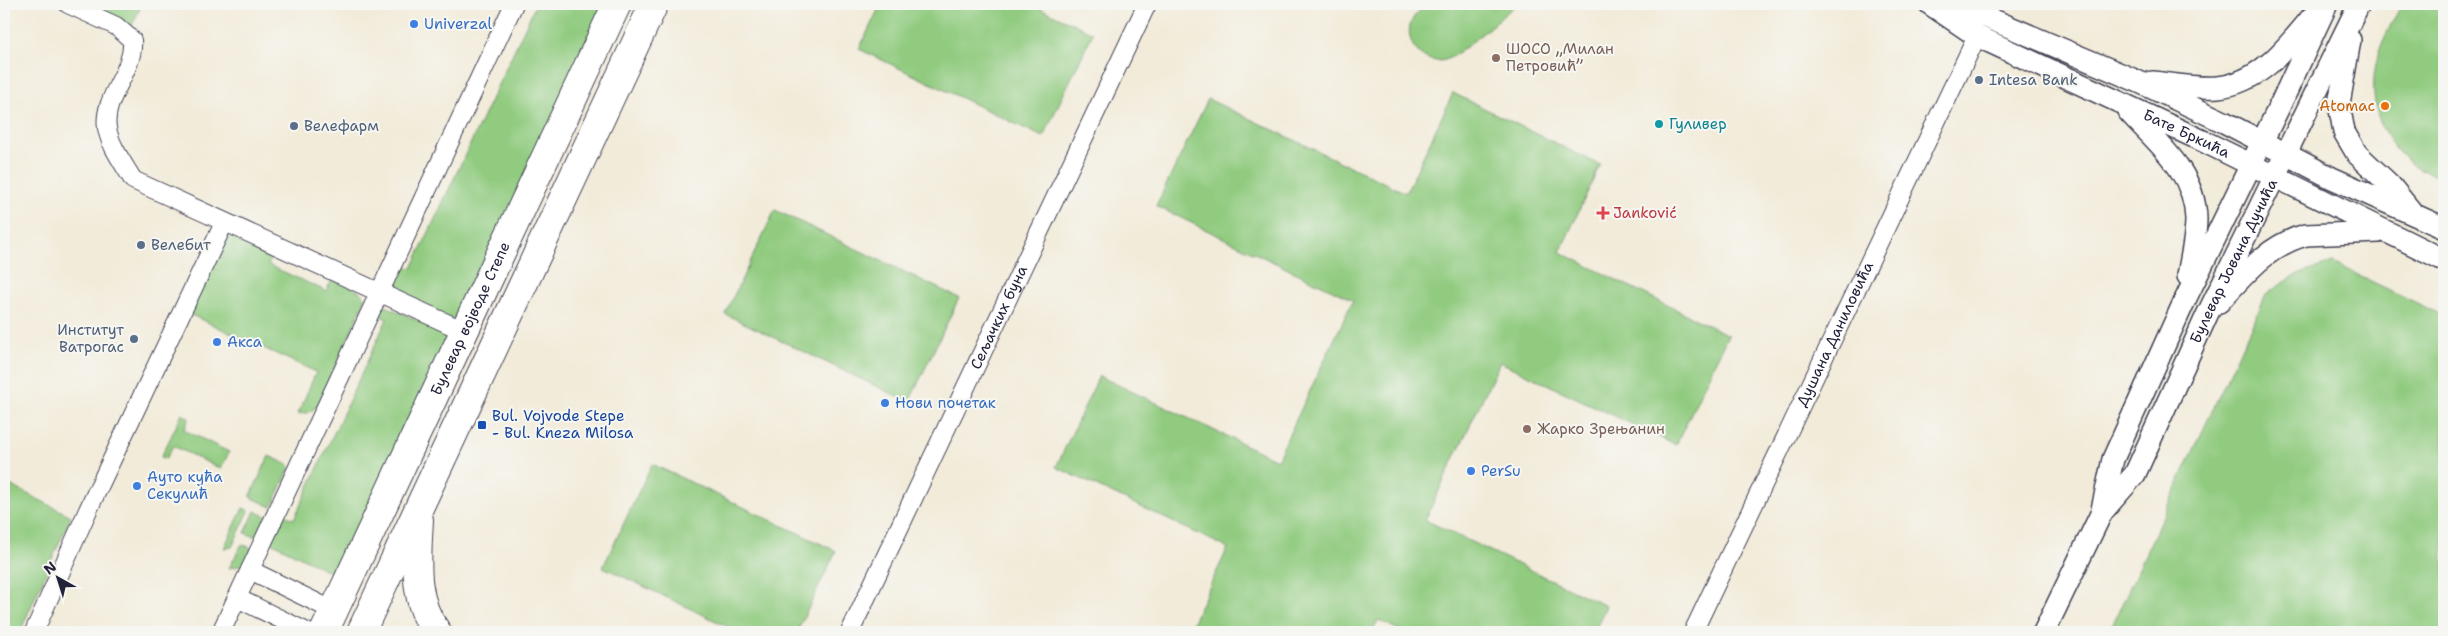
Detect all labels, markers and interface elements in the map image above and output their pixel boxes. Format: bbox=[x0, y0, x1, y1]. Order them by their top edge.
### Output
place label: Univerzal bbox=[424, 14, 493, 34]
marker: Univerzal bbox=[408, 18, 420, 30]
place label: ШОСО „Милан Петровић” bbox=[1506, 39, 1614, 76]
marker: ШОСО „Милан Петровић” bbox=[1490, 52, 1502, 64]
place label: Intesa Bank bbox=[1989, 70, 2078, 90]
marker: Intesa Bank bbox=[1973, 74, 1985, 86]
place label: Atomac bbox=[2319, 96, 2375, 116]
marker: Atomac bbox=[2379, 100, 2391, 112]
street label: Бате Бркића bbox=[2140, 105, 2234, 163]
place label: Гуливер bbox=[1669, 114, 1727, 134]
place label: Велефарм bbox=[304, 116, 379, 136]
marker: Гуливер bbox=[1653, 118, 1665, 130]
marker: Велефарм bbox=[288, 120, 300, 132]
street label: Булевар Јована Дучића bbox=[2185, 175, 2282, 347]
place label: Janković bbox=[1613, 203, 1677, 223]
marker: Janković bbox=[1597, 207, 1609, 219]
place label: Велебит bbox=[151, 235, 211, 255]
street label: Булевар војводе Степе bbox=[426, 238, 515, 399]
marker: Велебит bbox=[135, 239, 147, 251]
street label: Душана Даниловића bbox=[1792, 258, 1878, 410]
street label: Сељачких буна bbox=[966, 262, 1032, 373]
place label: Институт Ватрогас bbox=[57, 320, 124, 357]
place label: Акса bbox=[227, 332, 263, 352]
marker: Институт Ватрогас bbox=[128, 333, 140, 345]
marker: Акса bbox=[211, 336, 223, 348]
place label: Нови почетак bbox=[895, 393, 996, 413]
marker: Нови почетак bbox=[879, 397, 891, 409]
place label: Bul. Vojvode Stepe - Bul. Kneza Milosa bbox=[492, 406, 634, 443]
marker: Bul. Vojvode Stepe - Bul. Kneza Milosa bbox=[476, 419, 488, 431]
place label: Жарко Зрењанин bbox=[1537, 419, 1665, 439]
marker: Жарко Зрењанин bbox=[1521, 423, 1533, 435]
place label: PerSu bbox=[1481, 461, 1521, 481]
marker: PerSu bbox=[1465, 465, 1477, 477]
place label: Ауто кућа Секулић bbox=[147, 467, 223, 504]
marker: Ауто кућа Секулић bbox=[131, 480, 143, 492]
north arrow bbox=[32, 554, 82, 604]
text: N bbox=[40, 557, 60, 578]

